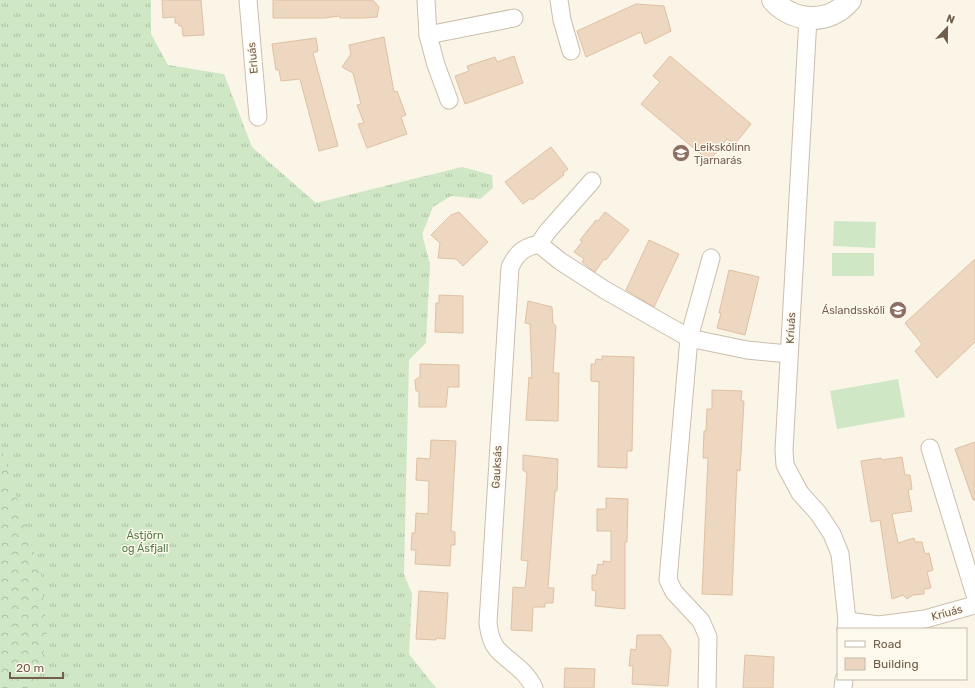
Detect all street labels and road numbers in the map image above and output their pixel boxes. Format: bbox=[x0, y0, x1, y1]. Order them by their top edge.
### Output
street label: Erluás bbox=[245, 41, 261, 74]
street label: Kríuás bbox=[784, 311, 798, 344]
street label: Gauksás bbox=[489, 445, 505, 489]
street label: Kríuás bbox=[930, 603, 964, 623]

